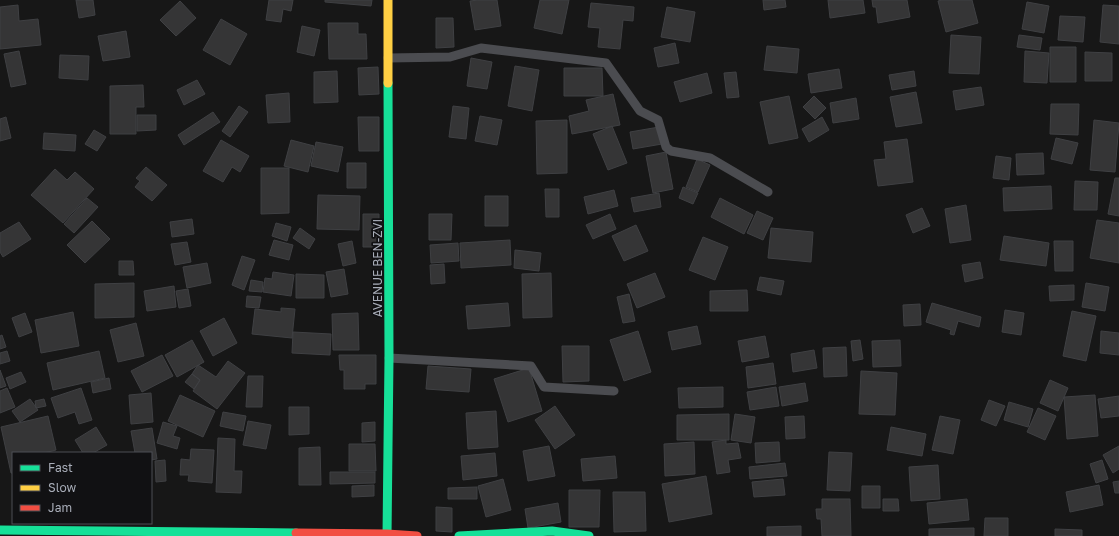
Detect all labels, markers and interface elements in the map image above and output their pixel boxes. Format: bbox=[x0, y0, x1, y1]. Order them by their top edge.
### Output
street label: AVENUE BEN-ZVI bbox=[370, 219, 385, 317]
legend bbox=[12, 452, 152, 524]
text: Fast bbox=[48, 460, 73, 475]
text: Slow bbox=[48, 480, 76, 495]
text: Jam bbox=[48, 500, 72, 515]

